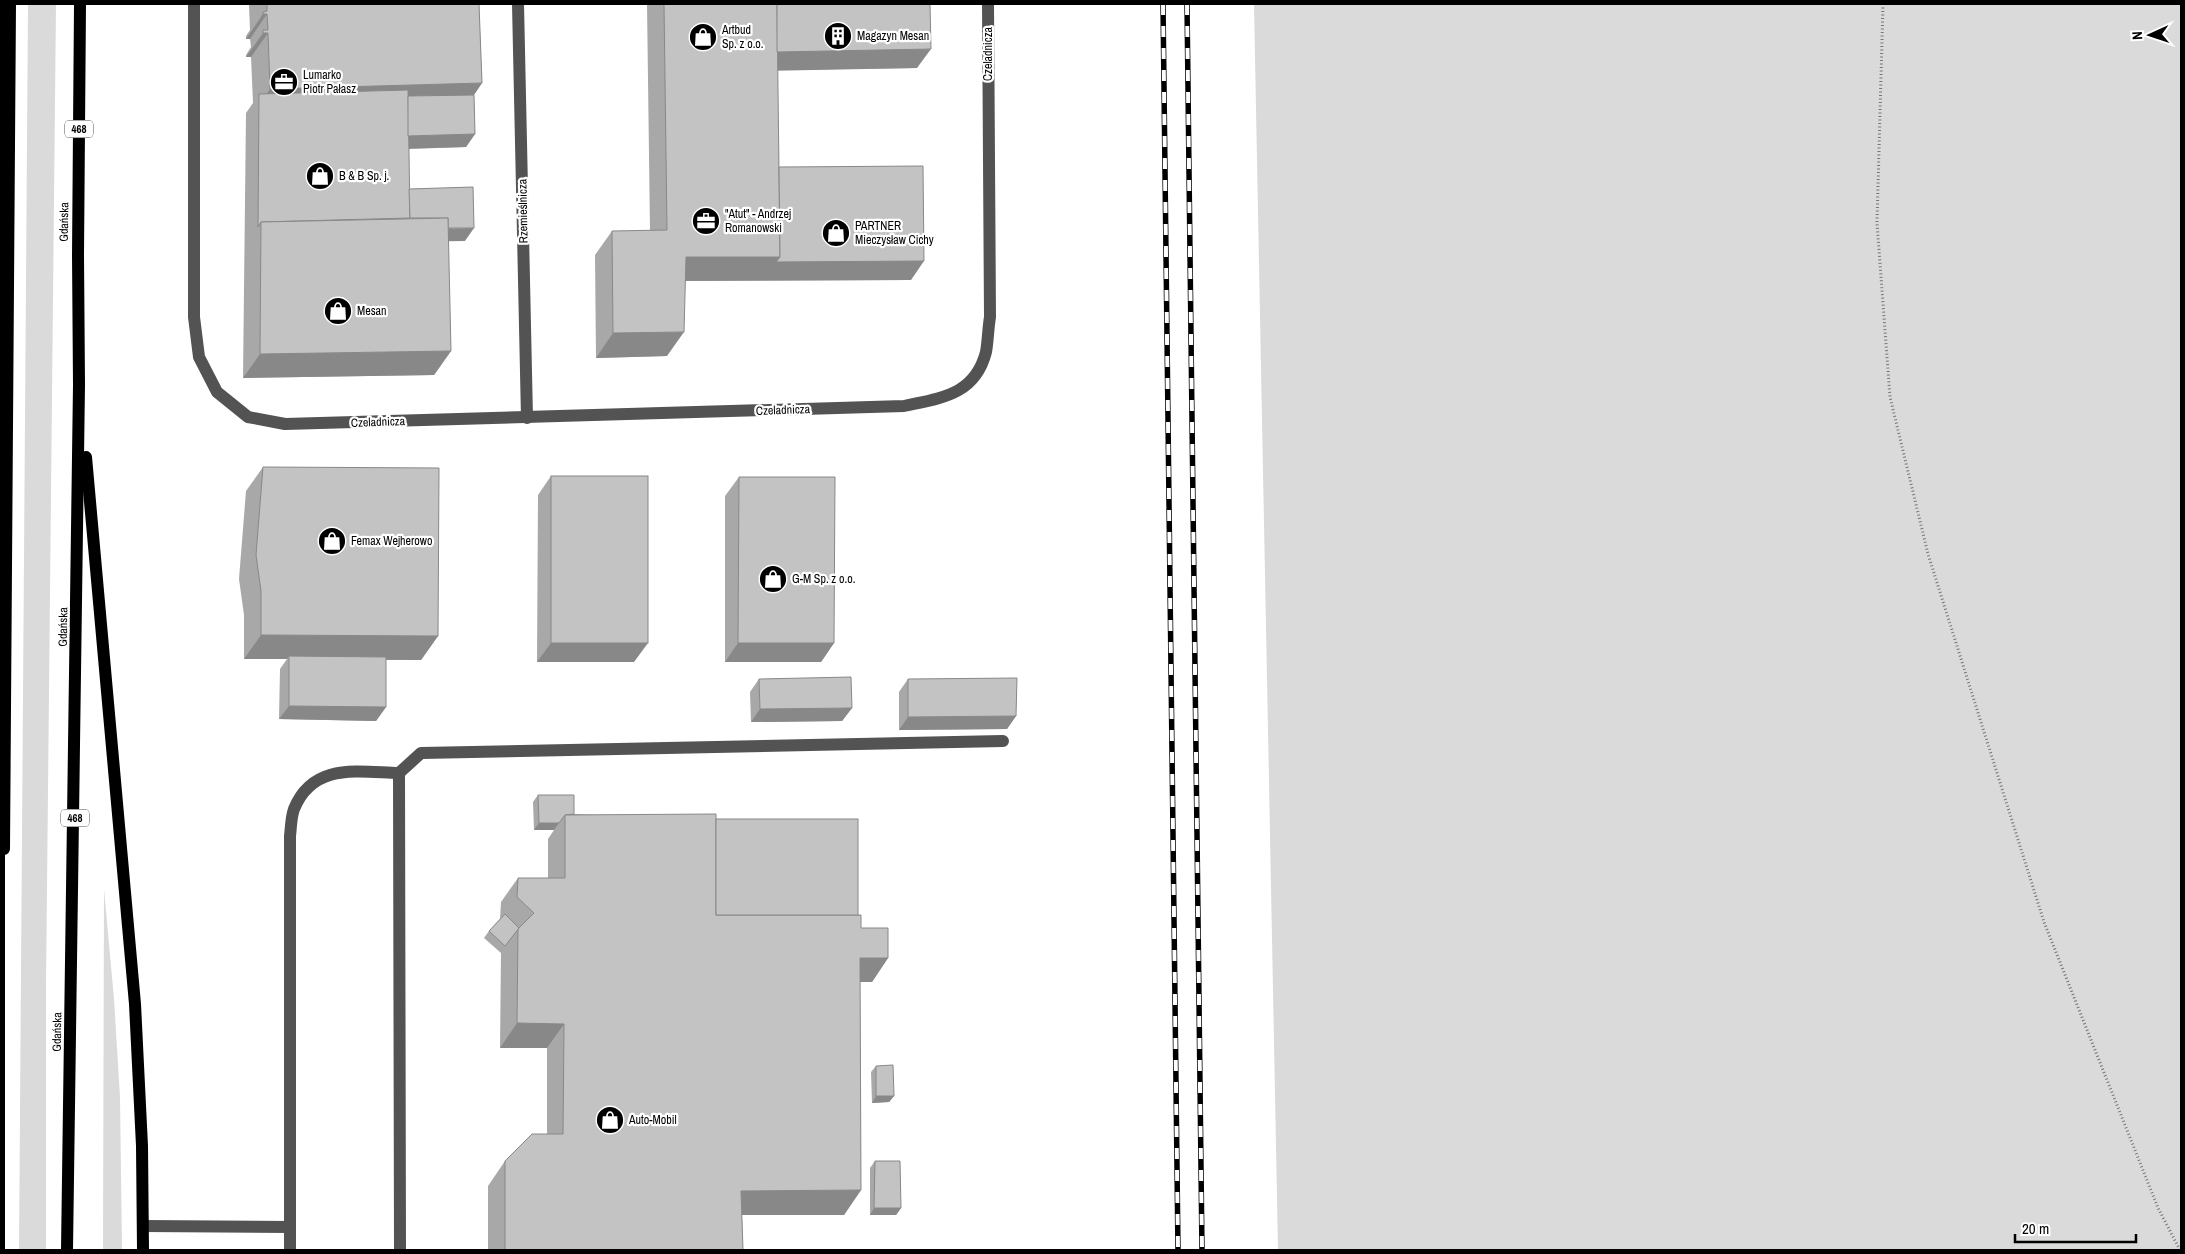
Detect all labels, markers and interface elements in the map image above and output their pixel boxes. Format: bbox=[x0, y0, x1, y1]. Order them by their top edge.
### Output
north arrow bbox=[2125, 10, 2175, 60]
building icon: Magazyn Mesan bbox=[823, 21, 853, 51]
shop icon: Artbud Sp. z o.o. bbox=[688, 22, 718, 52]
place label: Artbud Sp. z o.o. bbox=[721, 22, 764, 52]
street label: Czeladnicza bbox=[980, 26, 996, 81]
place label: Magazyn Mesan bbox=[857, 28, 929, 44]
text: N bbox=[2128, 31, 2146, 40]
office icon: Lumarko Piotr Pałasz bbox=[269, 67, 299, 97]
place label: Lumarko Piotr Pałasz bbox=[303, 67, 356, 97]
road number: 468 bbox=[65, 120, 93, 138]
shop icon: B & B Sp. j. bbox=[305, 161, 335, 191]
place label: B & B Sp. j. bbox=[339, 168, 389, 184]
street label: Rzemieślnicza bbox=[514, 178, 532, 243]
street label: Gdańska bbox=[56, 202, 72, 242]
office icon: "Atut" - Andrzej Romanowski bbox=[691, 206, 721, 236]
place label: "Atut" - Andrzej Romanowski bbox=[725, 206, 791, 236]
shop icon: PARTNER Mieczysław Cichy bbox=[821, 218, 851, 248]
place label: PARTNER Mieczysław Cichy bbox=[855, 218, 934, 248]
shop icon: Mesan bbox=[323, 296, 353, 326]
place label: Mesan bbox=[357, 303, 387, 319]
street label: Czeladnicza bbox=[756, 401, 811, 419]
street label: Czeladnicza bbox=[351, 413, 406, 431]
shop icon: Femax Wejherowo bbox=[317, 526, 347, 556]
place label: Femax Wejherowo bbox=[351, 533, 432, 549]
shop icon: G-M Sp. z o.o. bbox=[758, 564, 788, 594]
place label: G-M Sp. z o.o. bbox=[792, 571, 855, 587]
street label: Gdańska bbox=[55, 607, 71, 647]
road number: 468 bbox=[61, 810, 89, 826]
street label: Gdańska bbox=[49, 1012, 65, 1052]
shop icon: Auto-Mobil bbox=[595, 1105, 625, 1135]
place label: Auto-Mobil bbox=[628, 1112, 677, 1128]
scale bar bbox=[2015, 1212, 2136, 1244]
text: 20 m bbox=[2022, 1218, 2049, 1239]

